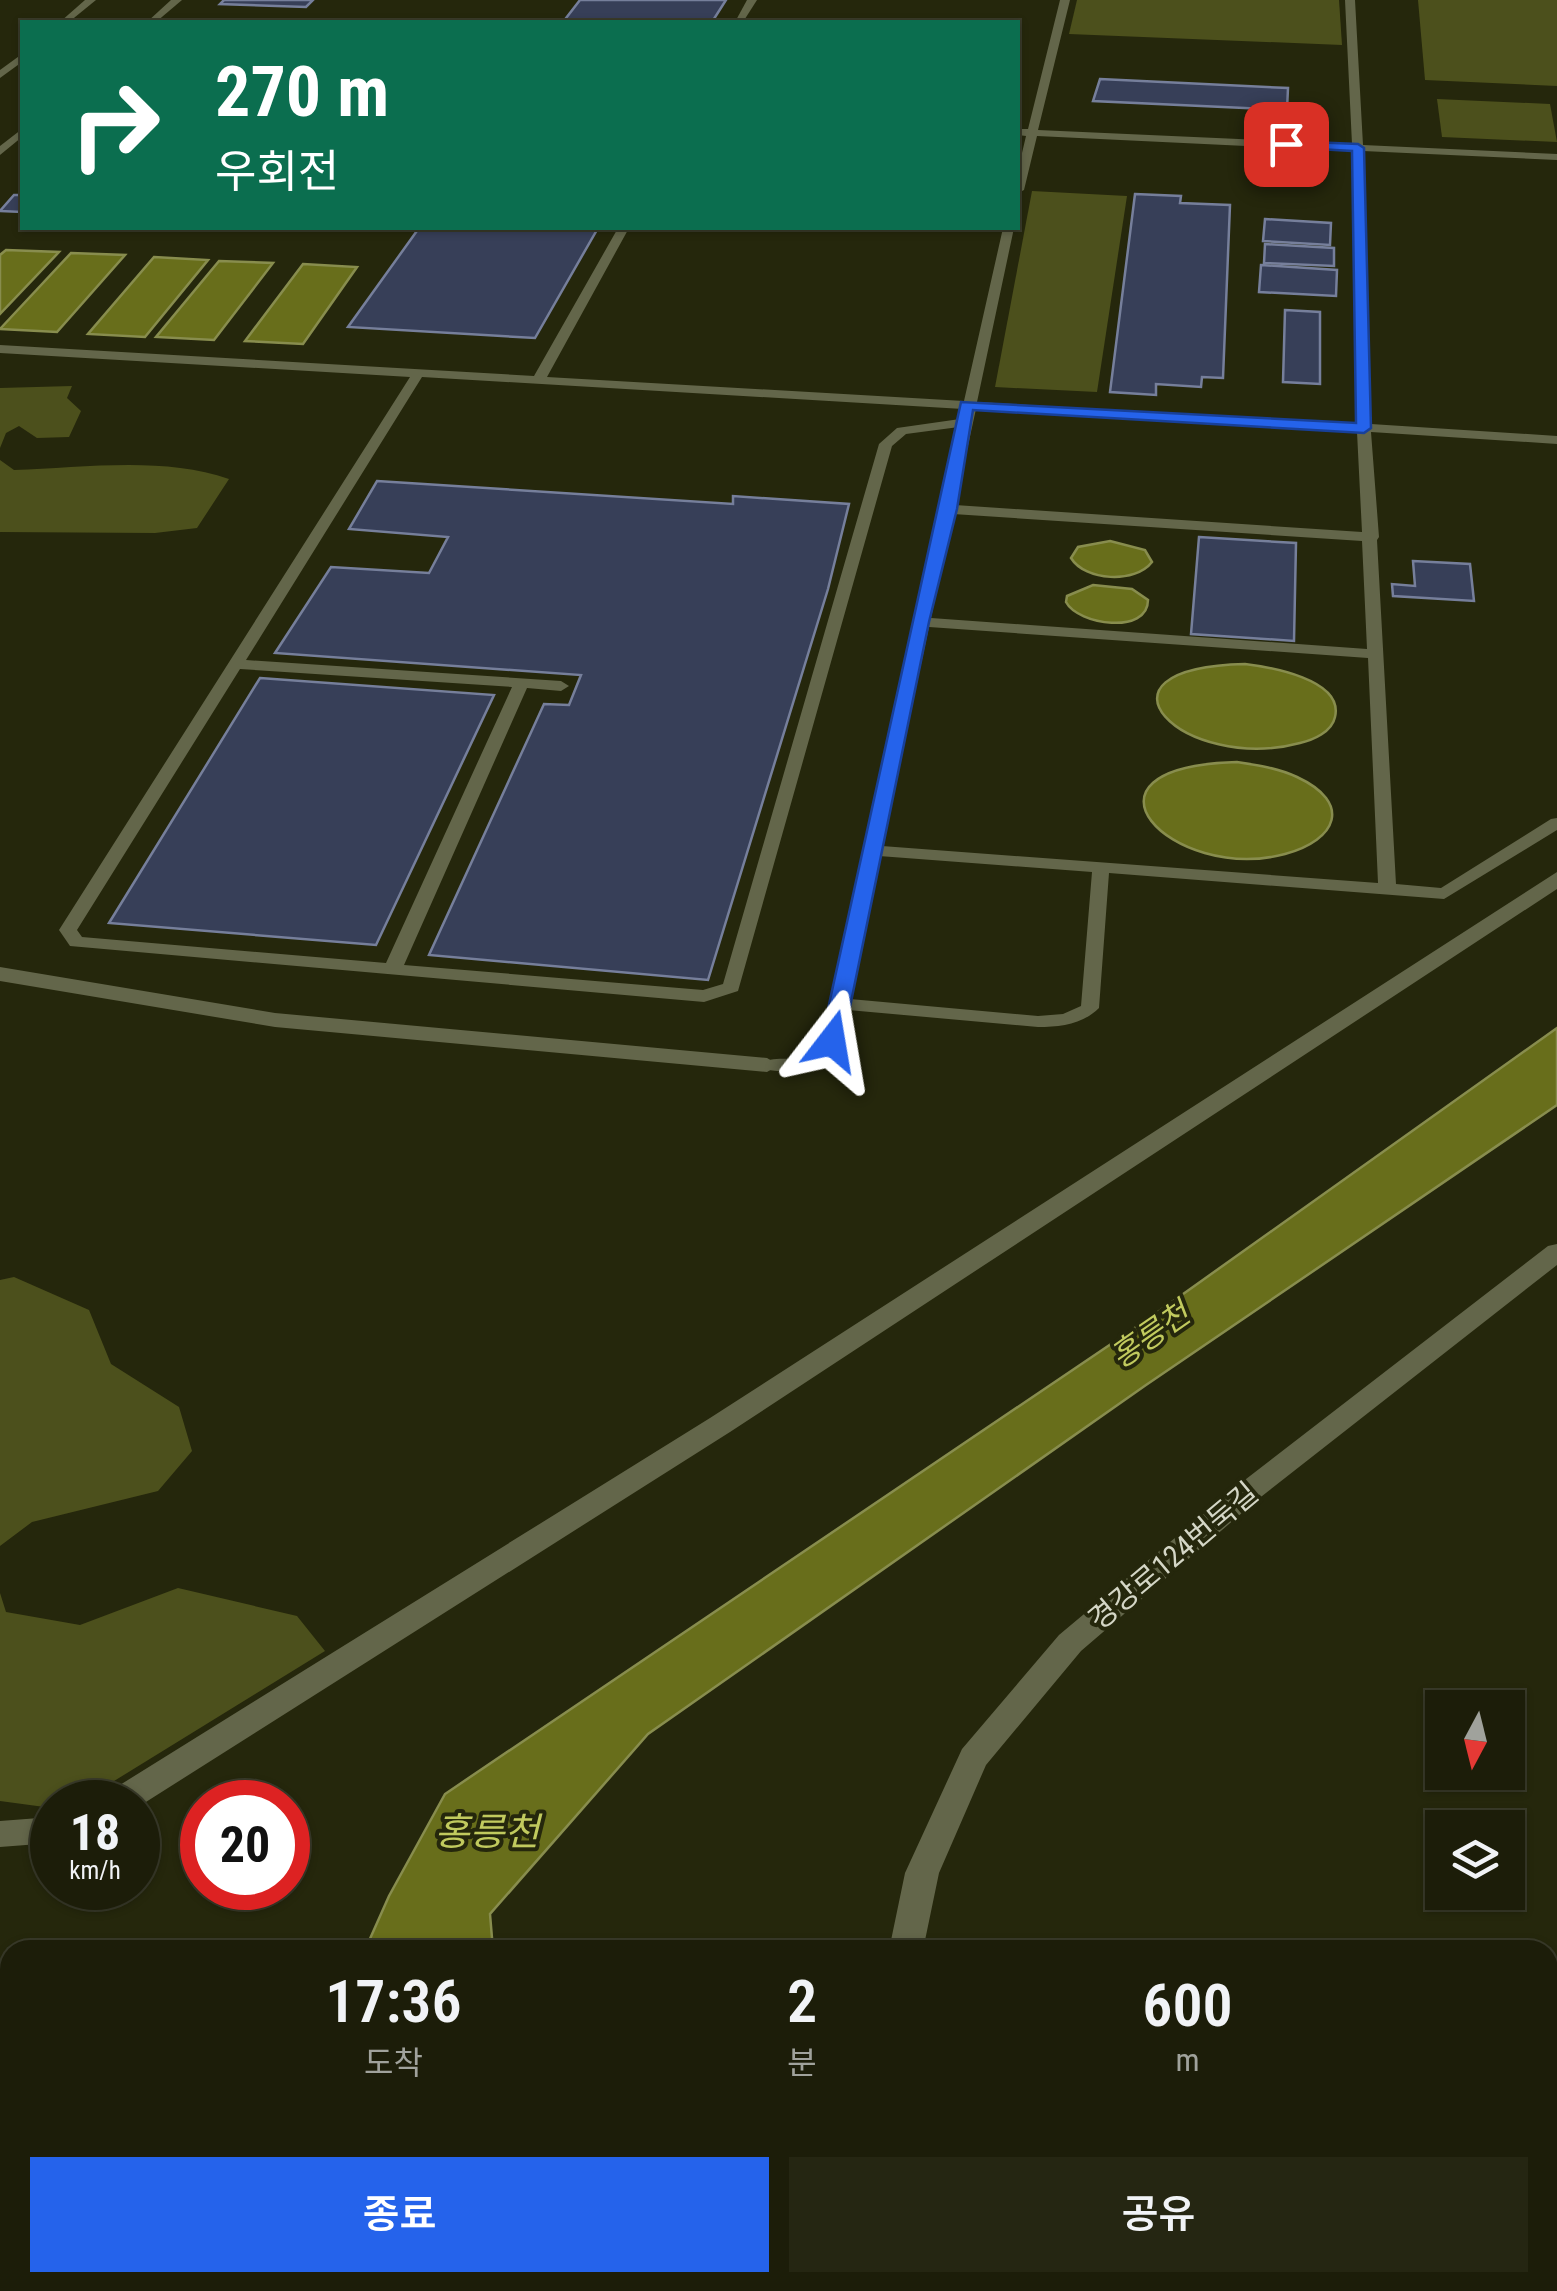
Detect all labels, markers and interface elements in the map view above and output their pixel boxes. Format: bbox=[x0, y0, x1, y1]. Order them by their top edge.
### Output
text: 270 m bbox=[215, 51, 389, 133]
icon: right bbox=[50, 60, 180, 190]
pin bbox=[1244, 102, 1329, 187]
icon: arrive bbox=[1259, 117, 1314, 172]
text: 우회전 bbox=[215, 145, 339, 198]
position arrow bbox=[780, 989, 884, 1093]
water label: 홍릉천 bbox=[1103, 1292, 1200, 1376]
street label: 경강로124번둑길 bbox=[1081, 1475, 1265, 1637]
north arrow bbox=[1425, 1690, 1525, 1790]
map controls bbox=[1425, 1690, 1525, 1910]
speed limit sign: 20 bbox=[180, 1780, 310, 1910]
text: 18 bbox=[70, 1804, 120, 1862]
water label: 홍릉천 bbox=[435, 1810, 543, 1854]
button: layers bbox=[1425, 1810, 1525, 1910]
text: km/h bbox=[69, 1856, 121, 1885]
text: 17:36 bbox=[325, 1966, 462, 2037]
text: 2 bbox=[787, 1966, 817, 2037]
text: 600 bbox=[1142, 1970, 1233, 2041]
text: m bbox=[1175, 2041, 1200, 2079]
text: 도착 bbox=[364, 2044, 423, 2082]
text: 분 bbox=[787, 2044, 817, 2082]
button: 종료 bbox=[30, 2157, 769, 2272]
button: 공유 bbox=[789, 2157, 1528, 2272]

